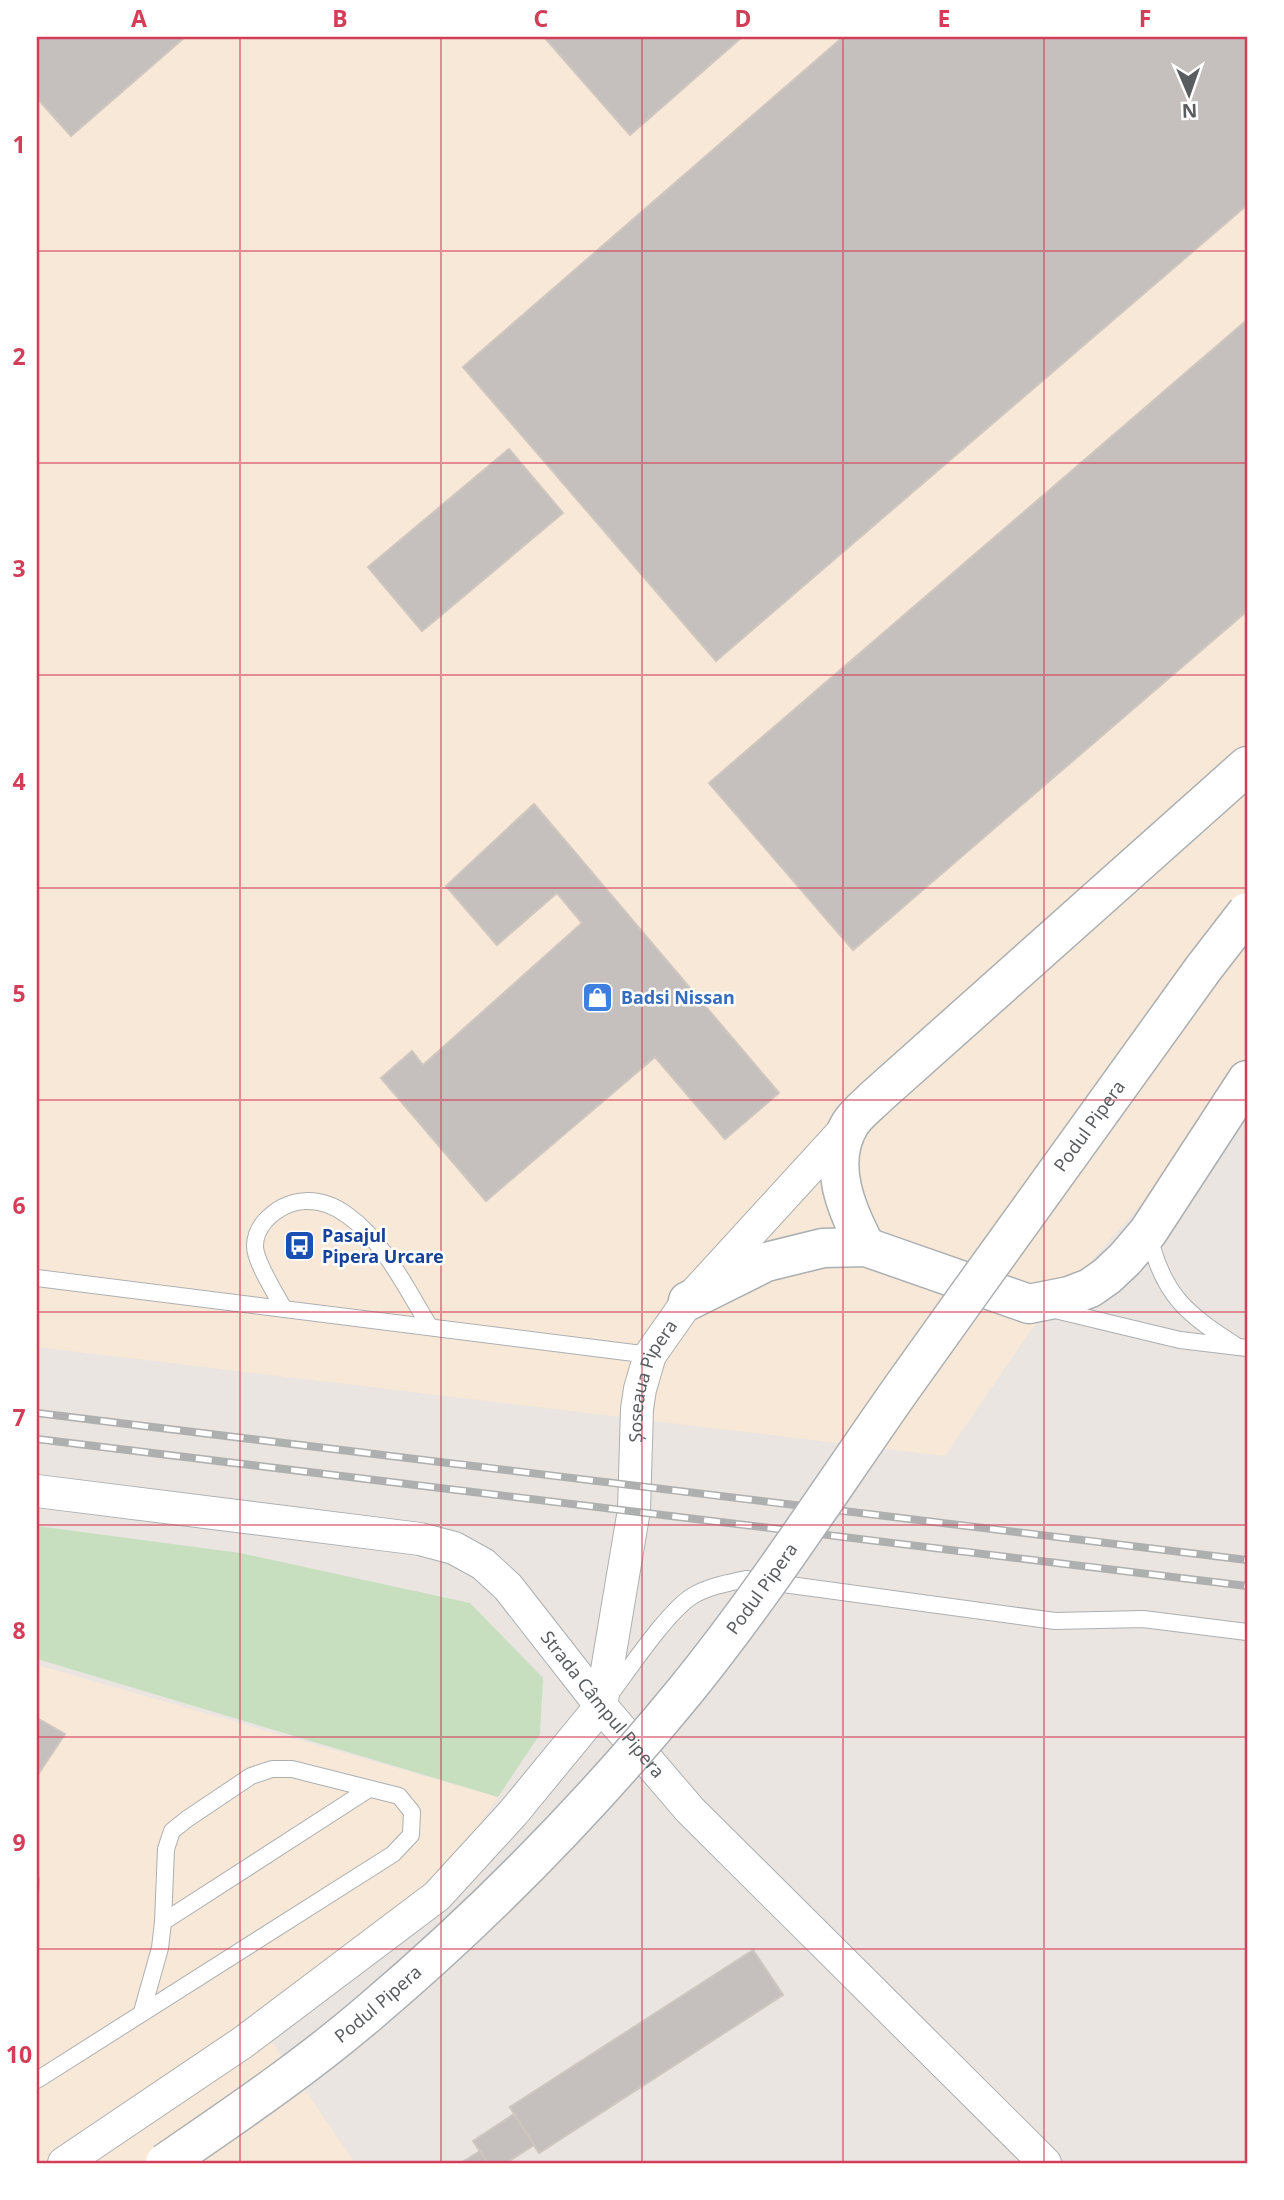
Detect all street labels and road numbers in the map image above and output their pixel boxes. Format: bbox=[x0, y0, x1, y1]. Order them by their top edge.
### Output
street label: Podul Pipera bbox=[1048, 1075, 1130, 1176]
street label: Șoseaua Pipera bbox=[623, 1315, 682, 1443]
street label: Podul Pipera bbox=[720, 1538, 802, 1639]
street label: Strada Câmpul Pipera bbox=[536, 1626, 670, 1783]
street label: Podul Pipera bbox=[329, 1960, 426, 2048]

